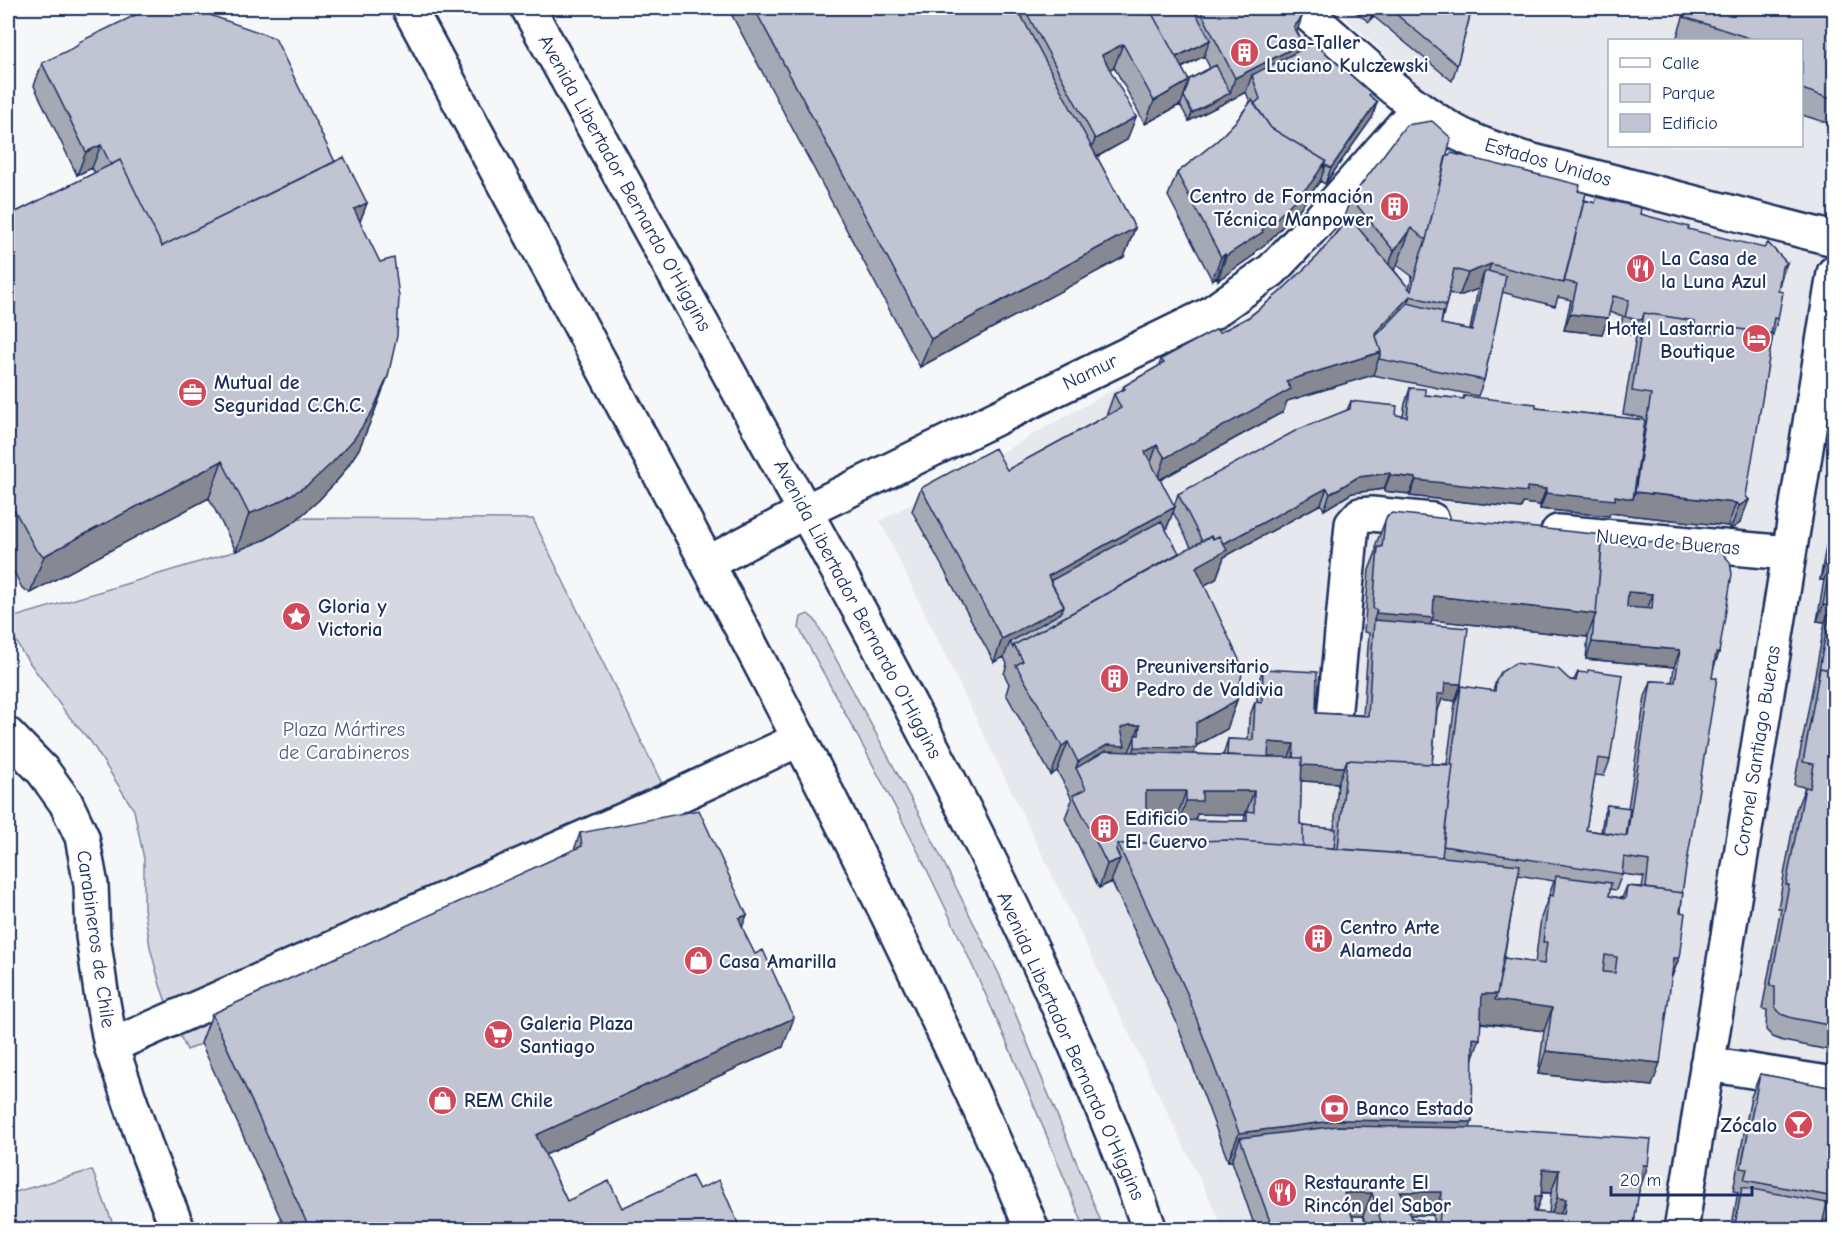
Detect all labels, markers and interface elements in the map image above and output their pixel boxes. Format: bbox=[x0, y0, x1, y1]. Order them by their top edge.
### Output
street label: Avenida Libertador Bernardo O'Higgins bbox=[534, 31, 716, 335]
place label: Casa-Taller Luciano Kulczewski bbox=[1266, 31, 1429, 77]
building icon: Casa-Taller Luciano Kulczewski bbox=[1229, 37, 1261, 69]
legend bbox=[1608, 39, 1803, 147]
text: Calle bbox=[1662, 53, 1699, 74]
text: Parque bbox=[1662, 83, 1715, 104]
text: Edificio bbox=[1662, 113, 1718, 134]
street label: Estados Unidos bbox=[1482, 133, 1614, 191]
place label: Centro de Formación Técnica Manpower bbox=[1190, 185, 1373, 231]
building icon: Centro de Formación Técnica Manpower bbox=[1378, 191, 1410, 223]
place label: La Casa de la Luna Azul bbox=[1661, 247, 1766, 293]
restaurant icon: La Casa de la Luna Azul bbox=[1624, 253, 1656, 285]
place label: Hotel Lastarria Boutique bbox=[1606, 317, 1735, 363]
hotel icon: Hotel Lastarria Boutique bbox=[1740, 323, 1772, 355]
street label: Namur bbox=[1059, 349, 1121, 395]
place label: Mutual de Seguridad C.Ch.C. bbox=[214, 371, 365, 417]
office icon: Mutual de Seguridad C.Ch.C. bbox=[177, 377, 209, 409]
street label: Avenida Libertador Bernardo O'Higgins bbox=[769, 456, 947, 762]
street label: Nueva de Bueras bbox=[1595, 524, 1741, 560]
place label: Gloria y Victoria bbox=[318, 595, 387, 641]
place icon: Gloria y Victoria bbox=[281, 601, 313, 633]
street label: Coronel Santiago Bueras bbox=[1729, 644, 1785, 858]
place label: Preuniversitario Pedro de Valdivia bbox=[1136, 655, 1284, 701]
building icon: Preuniversitario Pedro de Valdivia bbox=[1099, 662, 1131, 694]
park label: Plaza Mártires de Carabineros bbox=[279, 718, 409, 764]
place label: Edificio El Cuervo bbox=[1125, 807, 1207, 853]
building icon: Edificio El Cuervo bbox=[1088, 813, 1120, 845]
street label: Carabineros de Chile bbox=[72, 849, 120, 1029]
street label: Avenida Libertador Bernardo O'Higgins bbox=[992, 888, 1150, 1204]
place label: Centro Arte Alameda bbox=[1340, 916, 1440, 962]
building icon: Centro Arte Alameda bbox=[1303, 922, 1335, 954]
shop icon: Casa Amarilla bbox=[682, 945, 714, 977]
place label: Casa Amarilla bbox=[719, 950, 837, 973]
place label: Galeria Plaza Santiago bbox=[520, 1012, 633, 1058]
supermarket icon: Galeria Plaza Santiago bbox=[483, 1018, 515, 1050]
shop icon: REM Chile bbox=[427, 1084, 459, 1116]
place label: REM Chile bbox=[464, 1089, 553, 1112]
bank icon: Banco Estado bbox=[1319, 1092, 1351, 1124]
place label: Banco Estado bbox=[1356, 1097, 1473, 1120]
bar icon: Zócalo bbox=[1782, 1109, 1814, 1141]
place label: Zócalo bbox=[1721, 1114, 1777, 1137]
scale bar bbox=[1611, 1159, 1752, 1197]
text: 20 m bbox=[1620, 1170, 1661, 1191]
place label: Restaurante El Rincón del Sabor bbox=[1304, 1171, 1451, 1217]
restaurant icon: Restaurante El Rincón del Sabor bbox=[1267, 1177, 1299, 1209]

